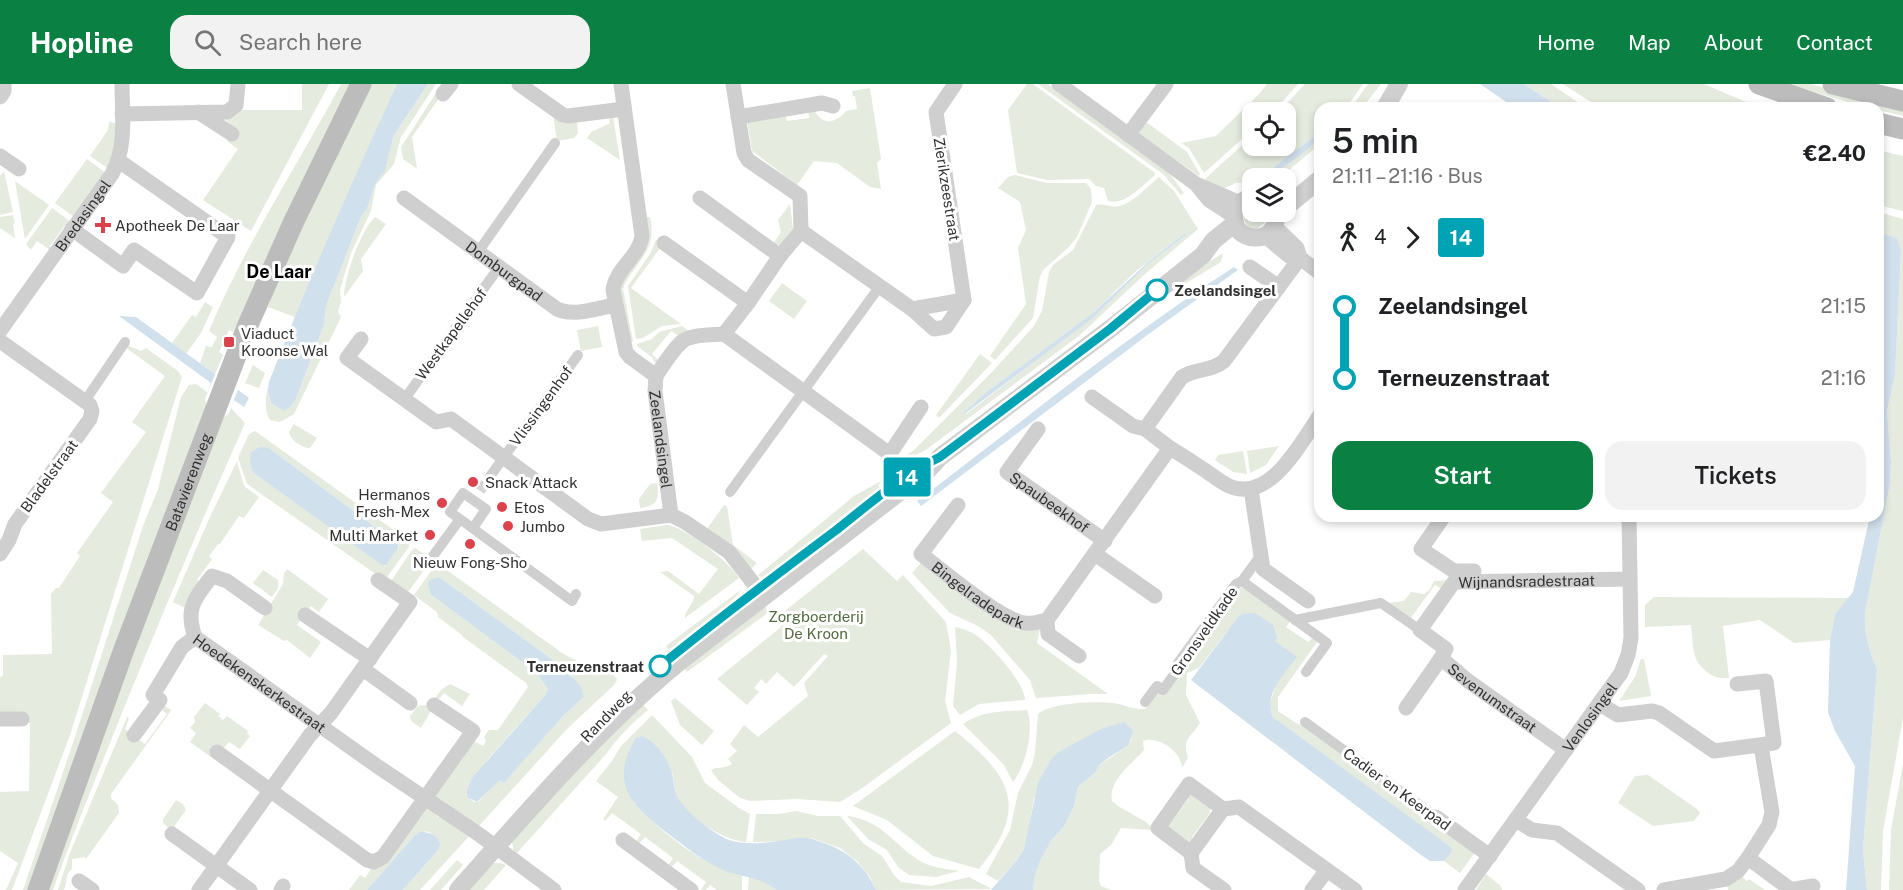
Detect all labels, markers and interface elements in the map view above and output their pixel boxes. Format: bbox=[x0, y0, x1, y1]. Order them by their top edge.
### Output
search box bbox=[170, 15, 590, 69]
text: Hopline bbox=[30, 26, 134, 59]
icon: search bbox=[191, 26, 224, 59]
text: Search here bbox=[239, 29, 362, 55]
text: Home bbox=[1537, 30, 1595, 55]
text: Map bbox=[1628, 30, 1671, 55]
text: About bbox=[1704, 30, 1763, 55]
text: Contact bbox=[1796, 30, 1873, 55]
map controls bbox=[1242, 102, 1296, 222]
button: locate bbox=[1242, 102, 1296, 156]
text: 5 min bbox=[1332, 122, 1419, 160]
street label: Zierikzeestraat bbox=[930, 136, 964, 242]
text: €2.40 bbox=[1803, 140, 1866, 166]
text: 21:11 – 21:16 · Bus bbox=[1332, 164, 1483, 188]
button: layers bbox=[1242, 168, 1296, 222]
street label: Bredasingel bbox=[51, 176, 114, 254]
place label: Apotheek De Laar bbox=[115, 217, 240, 234]
marker: Apotheek De Laar bbox=[96, 218, 110, 232]
icon: walk bbox=[1332, 221, 1365, 254]
icon: forward bbox=[1396, 221, 1429, 254]
text: 4 bbox=[1374, 225, 1387, 249]
text: 14 bbox=[1450, 225, 1472, 250]
street label: Domburgpad bbox=[463, 237, 546, 304]
district label: De Laar bbox=[246, 261, 312, 282]
marker: Zeelandsingel bbox=[1146, 279, 1168, 301]
place label: Zeelandsingel bbox=[1174, 282, 1276, 299]
street label: Westkapellehof bbox=[412, 285, 490, 383]
text: Zeelandsingel bbox=[1378, 293, 1528, 319]
text: 21:15 bbox=[1820, 294, 1866, 318]
place label: Viaduct Kroonse Wal bbox=[241, 325, 328, 359]
marker: Viaduct Kroonse Wal bbox=[222, 335, 236, 349]
street label: Vlissingenhof bbox=[506, 363, 576, 449]
text: Terneuzenstraat bbox=[1378, 365, 1550, 391]
text: 21:16 bbox=[1821, 366, 1866, 390]
street label: Zeelandsingel bbox=[646, 389, 676, 489]
street label: Batavierenweg bbox=[162, 430, 214, 533]
street label: Bladelstraat bbox=[17, 436, 81, 516]
button: Start bbox=[1332, 441, 1593, 510]
button: Tickets bbox=[1605, 441, 1866, 510]
line badge: 14 bbox=[880, 458, 934, 496]
text: 14 bbox=[896, 465, 918, 490]
street label: Spaubeekhof bbox=[1007, 468, 1093, 536]
place label: Snack Attack bbox=[485, 474, 578, 491]
marker: Snack Attack bbox=[466, 475, 480, 489]
place label: Hermanos Fresh-Mex bbox=[355, 486, 430, 520]
marker: Hermanos Fresh-Mex bbox=[435, 496, 449, 510]
place label: Etos bbox=[514, 499, 545, 516]
marker: Etos bbox=[495, 500, 509, 514]
place label: Jumbo bbox=[520, 518, 565, 535]
marker: Jumbo bbox=[501, 519, 515, 533]
place label: Multi Market bbox=[329, 527, 418, 544]
marker: Multi Market bbox=[423, 528, 437, 542]
marker: Nieuw Fong-Sho bbox=[463, 537, 477, 551]
place label: Nieuw Fong-Sho bbox=[413, 554, 527, 571]
street label: Bingelradepark bbox=[929, 558, 1026, 631]
street label: Wijnandsradestraat bbox=[1458, 571, 1595, 590]
street label: Gronsveldkade bbox=[1167, 583, 1241, 679]
park label: Zorgboerderij De Kroon bbox=[768, 608, 864, 642]
street label: Hoedekenskerkestraat bbox=[190, 630, 329, 736]
marker: Terneuzenstraat bbox=[649, 655, 671, 677]
place label: Terneuzenstraat bbox=[527, 658, 644, 675]
street label: Sevenumstraat bbox=[1445, 659, 1540, 735]
street label: Venlosingel bbox=[1559, 679, 1620, 755]
street label: Randweg bbox=[577, 687, 635, 745]
street label: Cadier en Keerpad bbox=[1340, 744, 1454, 834]

